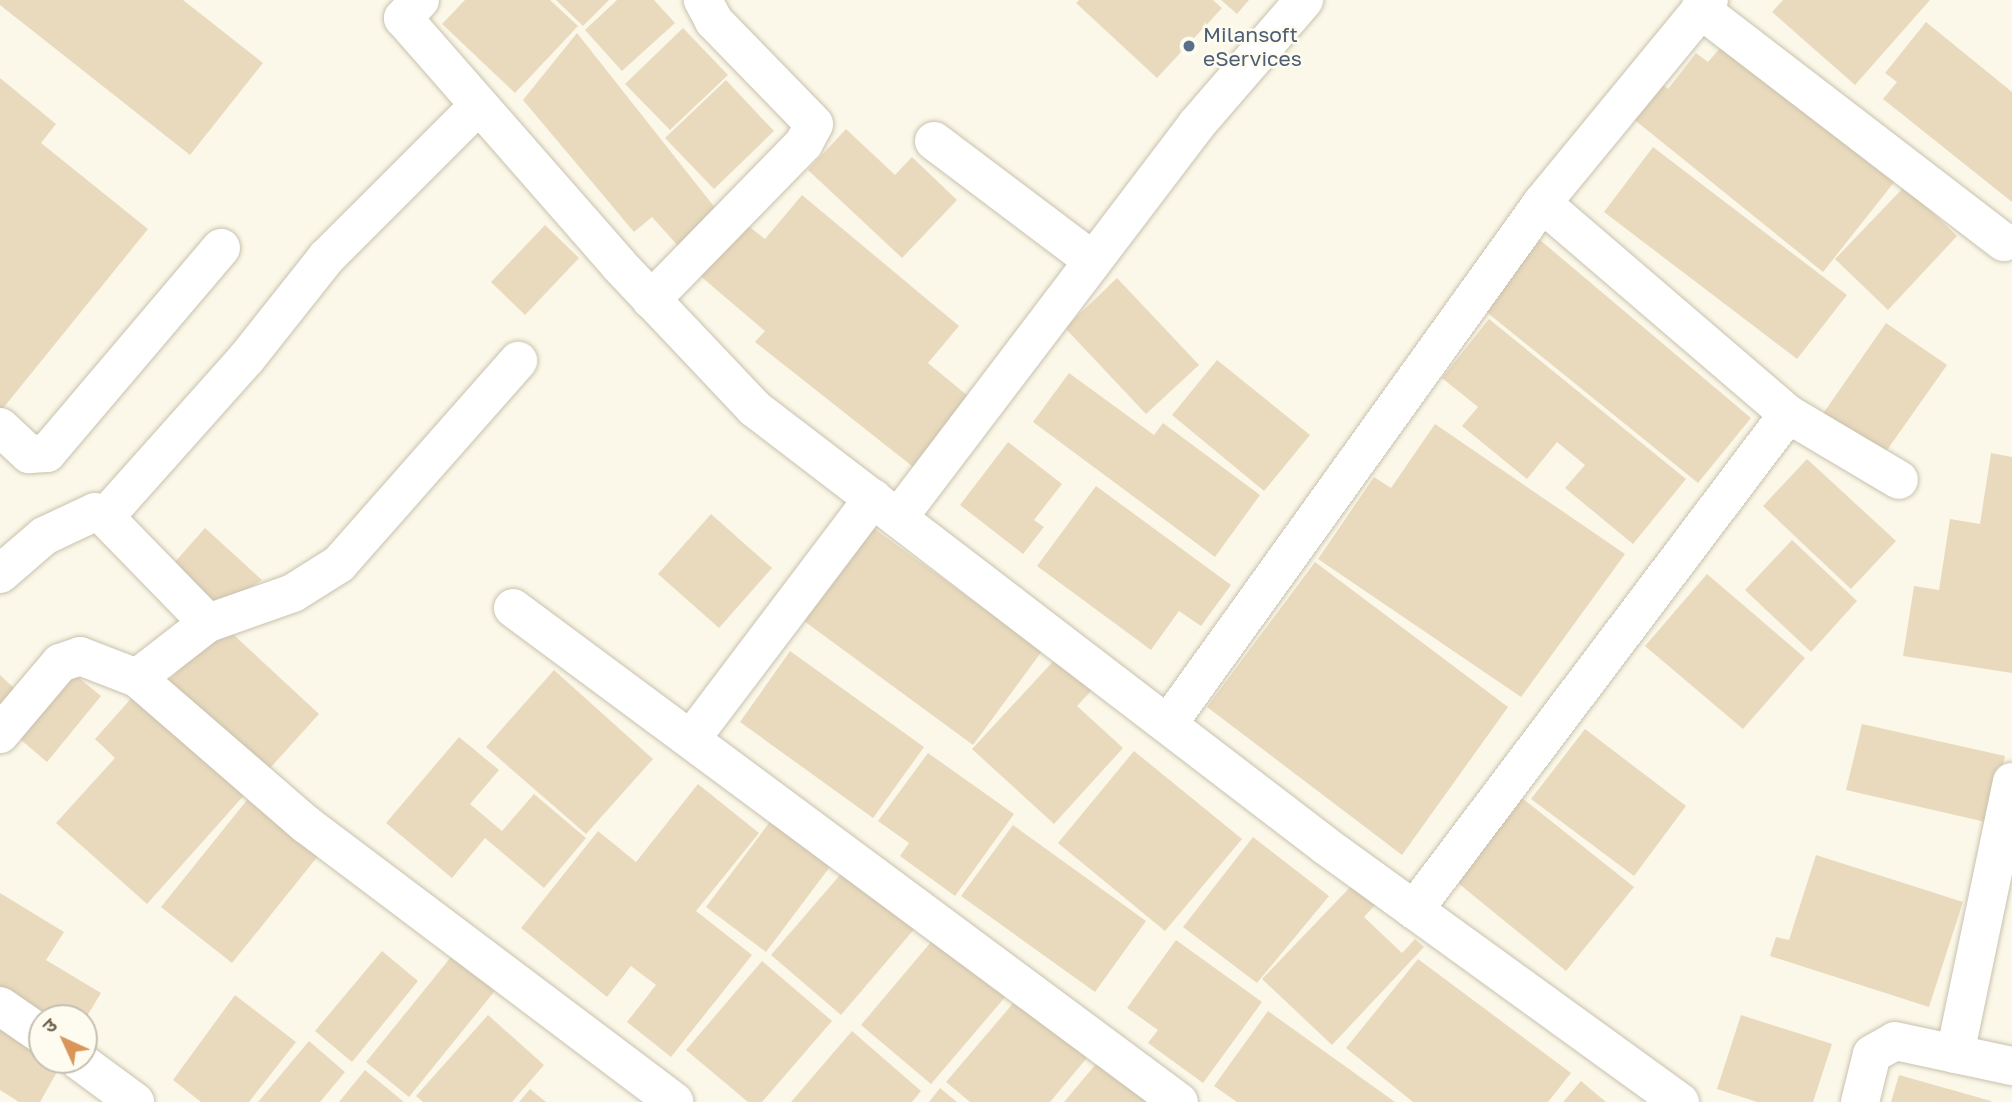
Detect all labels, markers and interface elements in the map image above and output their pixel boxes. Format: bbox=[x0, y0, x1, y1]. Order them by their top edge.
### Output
place label: Milansoft eServices bbox=[1203, 21, 1302, 71]
marker: Milansoft eServices bbox=[1181, 38, 1197, 54]
north arrow bbox=[28, 1004, 98, 1074]
text: उ bbox=[37, 1013, 61, 1037]

